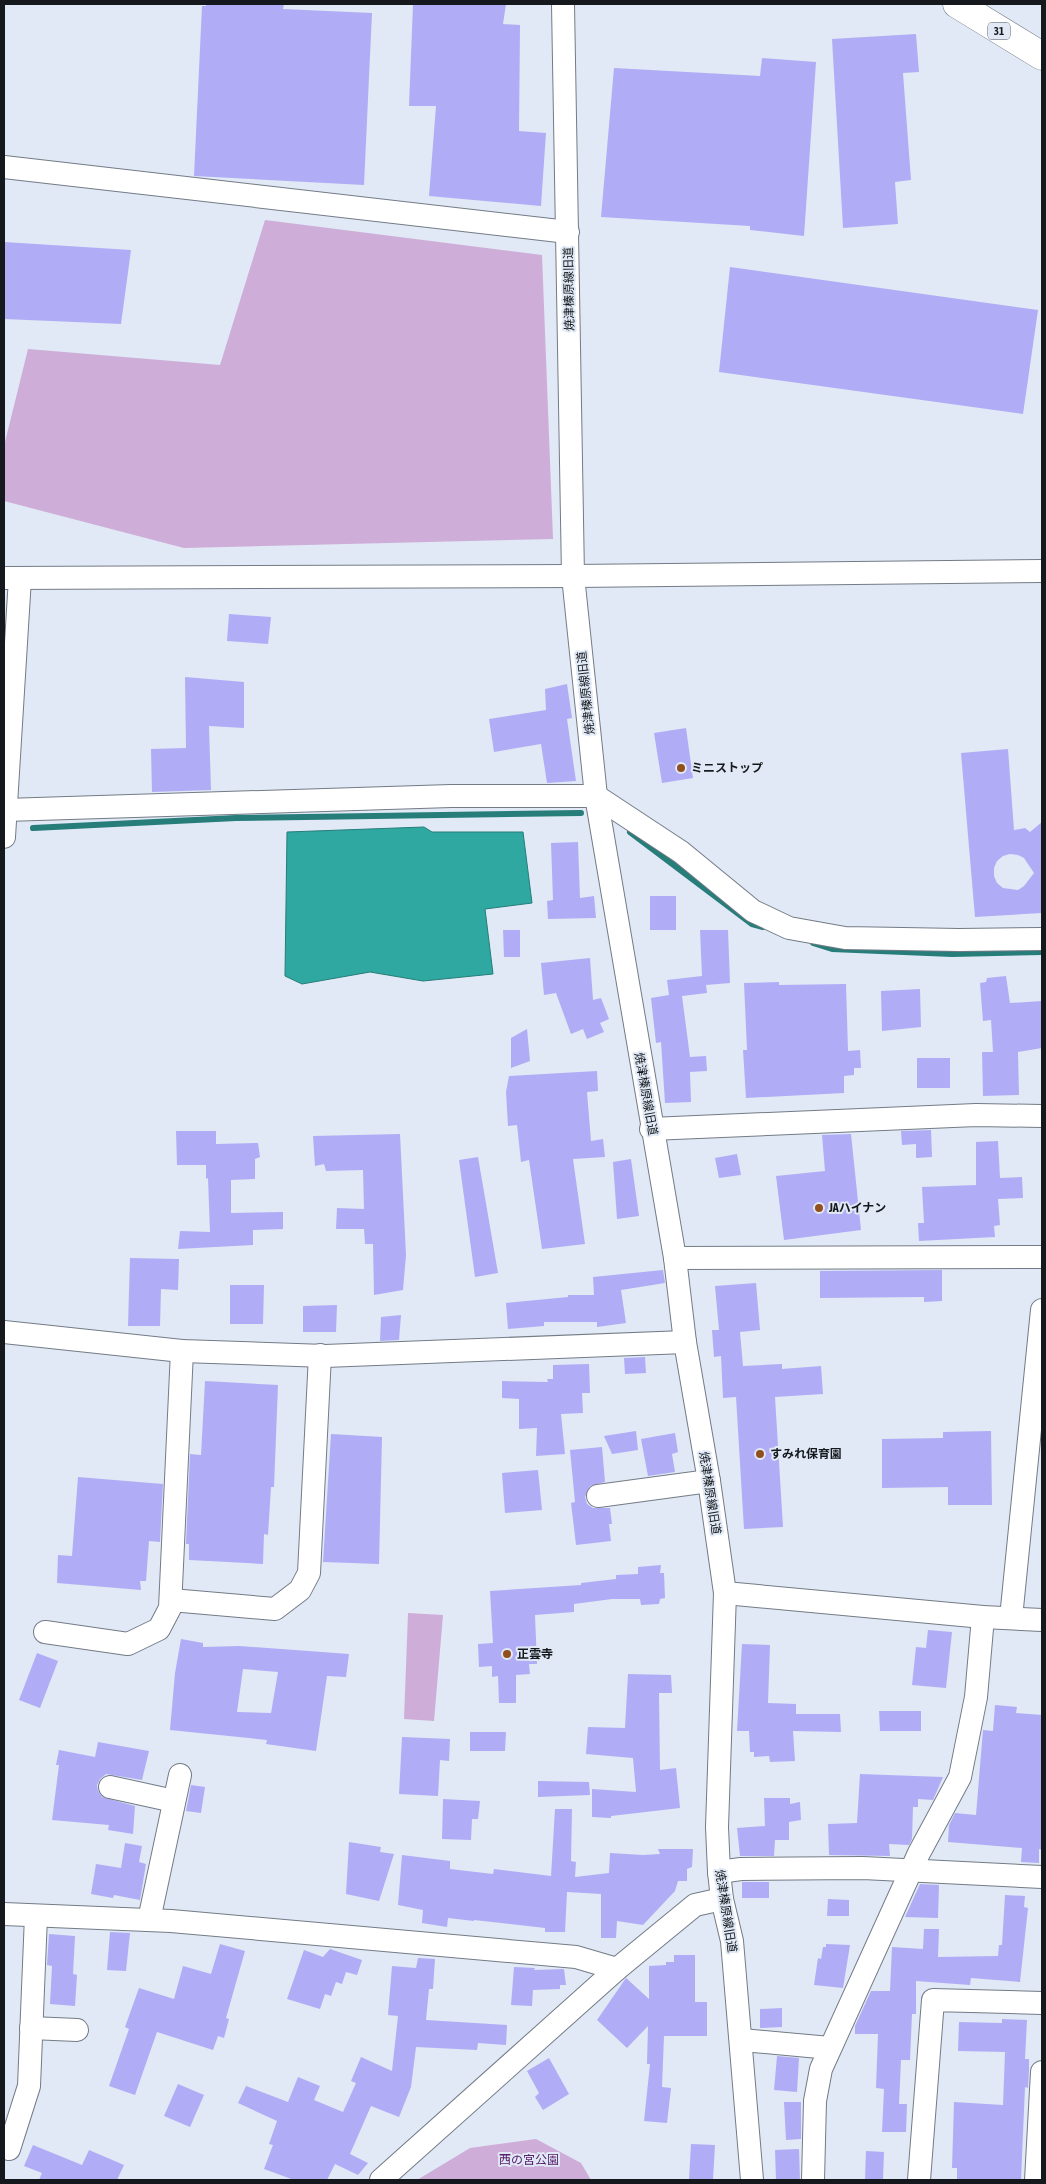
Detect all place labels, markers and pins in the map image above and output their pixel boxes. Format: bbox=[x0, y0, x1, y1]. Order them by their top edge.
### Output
place label: ミニストップ bbox=[691, 761, 763, 775]
marker: ミニストップ bbox=[675, 762, 687, 774]
place label: JAハイナン bbox=[828, 1201, 886, 1215]
marker: JAハイナン bbox=[813, 1202, 825, 1214]
place label: すみれ保育園 bbox=[770, 1447, 842, 1461]
marker: すみれ保育園 bbox=[754, 1448, 766, 1460]
place label: 正雲寺 bbox=[517, 1647, 553, 1661]
marker: 正雲寺 bbox=[501, 1648, 513, 1660]

